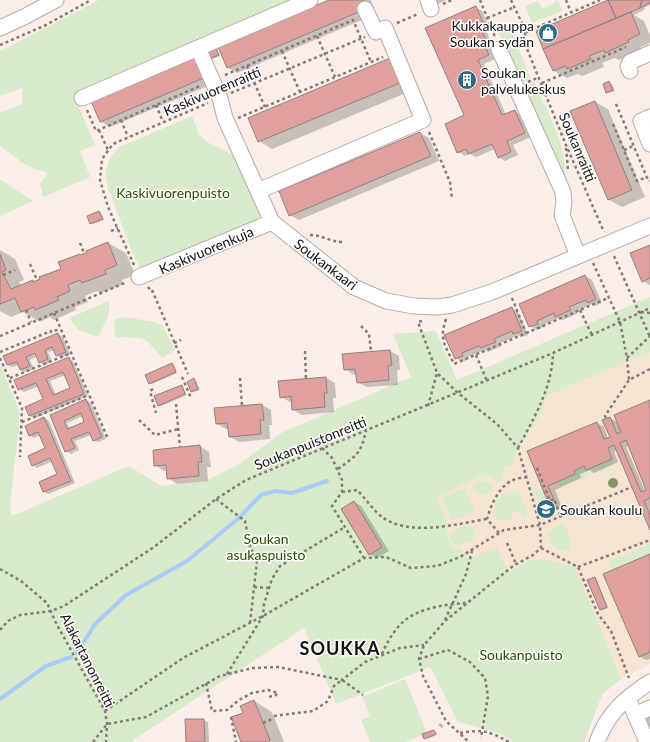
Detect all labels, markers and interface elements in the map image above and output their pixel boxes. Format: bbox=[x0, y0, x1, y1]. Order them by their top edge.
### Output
place label: Kukkakauppa Soukan sydän bbox=[450, 17, 534, 50]
shop icon: Kukkakauppa Soukan sydän bbox=[537, 22, 559, 44]
street label: Kaskivuorenraitti bbox=[161, 63, 263, 119]
place label: Soukan palvelukeskus bbox=[481, 64, 566, 97]
building icon: Soukan palvelukeskus bbox=[456, 69, 478, 91]
street label: Soukanraitti bbox=[556, 110, 600, 184]
park label: Kaskivuorenpuisto bbox=[116, 184, 230, 201]
street label: Kaskivuorenkuja bbox=[156, 222, 256, 278]
street label: Soukankaari bbox=[291, 235, 361, 293]
street label: Soukanpuistonreitti bbox=[251, 413, 369, 473]
school or university icon: Soukan koulu bbox=[535, 498, 557, 520]
place label: Soukan koulu bbox=[560, 501, 642, 518]
park label: Soukan asukaspuisto bbox=[227, 530, 306, 563]
street label: Alakartanonreitti bbox=[57, 610, 119, 710]
district label: SOUKKA bbox=[300, 637, 380, 659]
park label: Soukanpuisto bbox=[479, 646, 563, 663]

